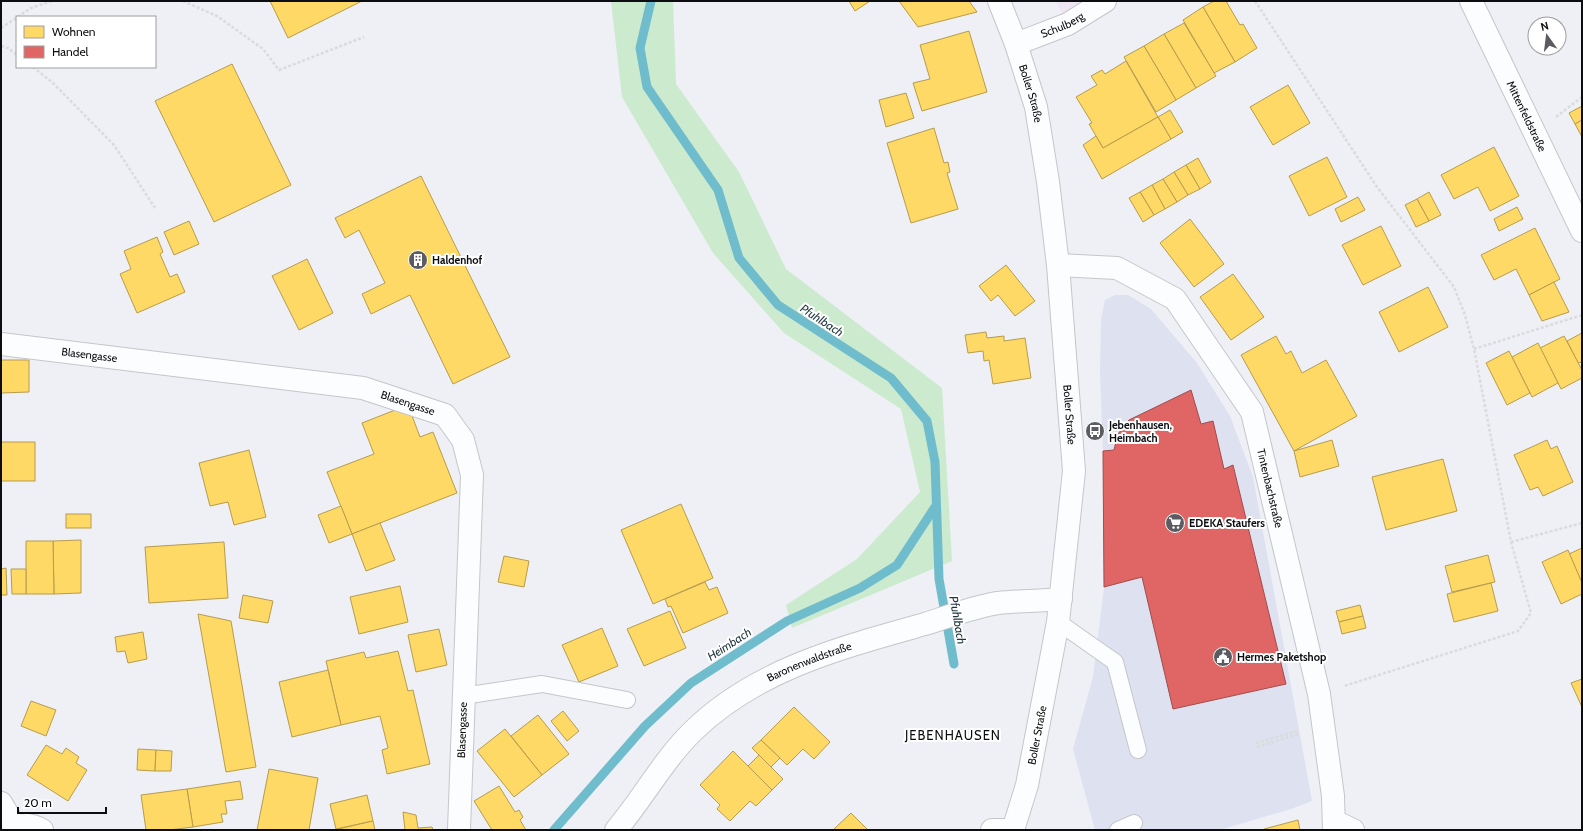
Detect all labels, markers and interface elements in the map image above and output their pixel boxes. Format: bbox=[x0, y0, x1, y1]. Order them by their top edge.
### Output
street label: Schulberg bbox=[1038, 9, 1087, 41]
legend bbox=[16, 16, 156, 68]
north arrow bbox=[1527, 16, 1567, 56]
text: N bbox=[1539, 19, 1550, 34]
text: Wohnen bbox=[52, 24, 96, 39]
text: Handel bbox=[52, 44, 89, 59]
street label: Boller Straße bbox=[1016, 63, 1045, 124]
street label: Mittenfeldstraße bbox=[1504, 79, 1550, 154]
building icon: Haldenhof bbox=[407, 249, 429, 271]
place label: Haldenhof bbox=[432, 253, 483, 267]
water label: Pfuhlbach bbox=[798, 300, 846, 340]
street label: Blasengasse bbox=[61, 344, 118, 365]
street label: Boller Straße bbox=[1060, 384, 1079, 445]
street label: Blasengasse bbox=[379, 387, 437, 418]
place label: Jebenhausen, Heimbach bbox=[1108, 418, 1173, 445]
bus stop icon: Jebenhausen, Heimbach bbox=[1084, 420, 1106, 442]
street label: Tintenbachstraße bbox=[1254, 447, 1286, 530]
supermarket icon: EDEKA Staufers bbox=[1164, 512, 1186, 534]
place label: EDEKA Staufers bbox=[1189, 516, 1265, 530]
water label: Pfuhlbach bbox=[946, 595, 970, 645]
water label: Heimbach bbox=[704, 624, 754, 664]
street label: Baronenwaldstraße bbox=[764, 639, 854, 685]
public building icon: Hermes Paketshop bbox=[1212, 646, 1234, 668]
place label: Hermes Paketshop bbox=[1237, 650, 1326, 664]
street label: Blasengasse bbox=[454, 701, 470, 758]
street label: Boller Straße bbox=[1024, 704, 1050, 766]
district label: JEBENHAUSEN bbox=[904, 727, 1001, 743]
scale bar bbox=[18, 789, 106, 815]
text: 20 m bbox=[24, 795, 52, 810]

